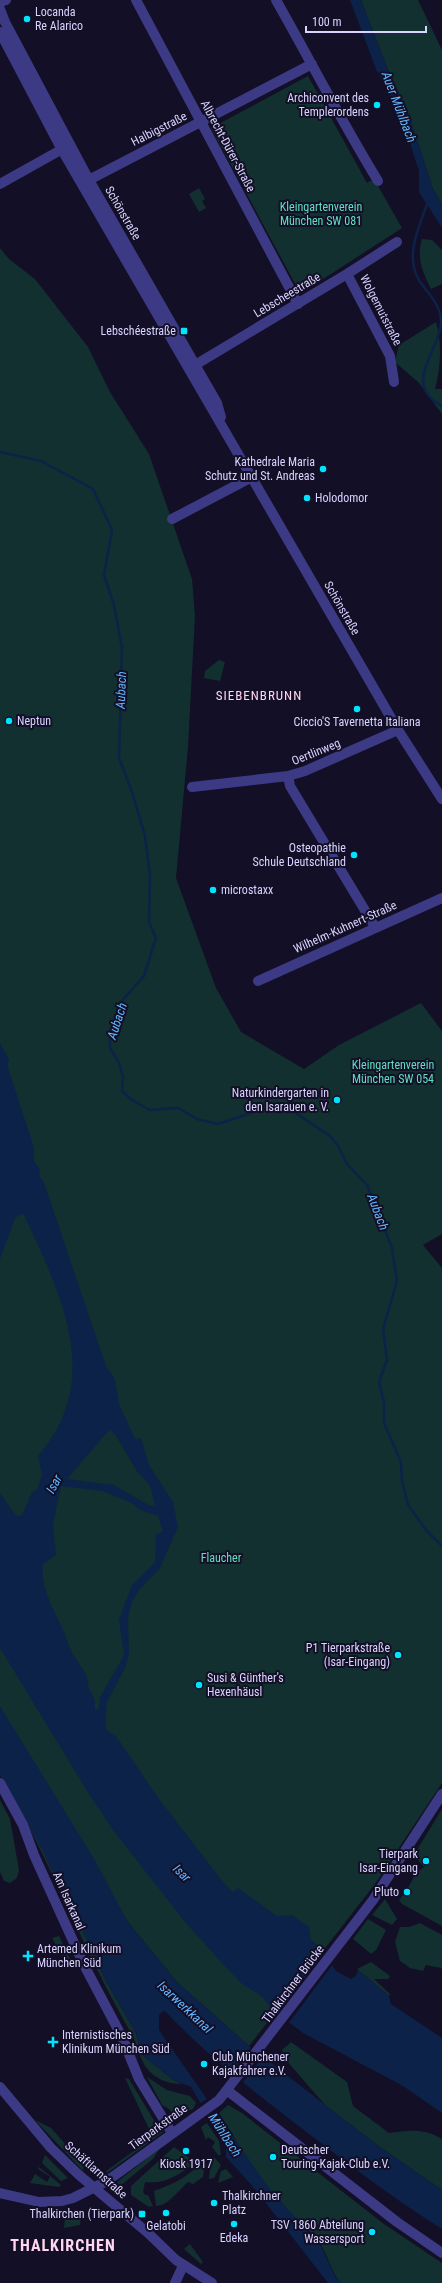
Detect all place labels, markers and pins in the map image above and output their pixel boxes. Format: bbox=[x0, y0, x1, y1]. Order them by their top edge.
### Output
place label: Locanda Re Alarico bbox=[35, 5, 83, 33]
marker: Locanda Re Alarico bbox=[22, 14, 32, 24]
place label: Archiconvent des Templerordens bbox=[287, 91, 369, 119]
marker: Archiconvent des Templerordens bbox=[372, 100, 382, 110]
place label: Lebschéestraße bbox=[101, 324, 176, 338]
marker: Lebschéestraße bbox=[179, 326, 189, 336]
place label: Kathedrale Maria Schutz und St. Andreas bbox=[205, 455, 315, 483]
marker: Kathedrale Maria Schutz und St. Andreas bbox=[318, 464, 328, 474]
place label: Holodomor bbox=[315, 491, 368, 505]
marker: Holodomor bbox=[302, 493, 312, 503]
marker: Ciccio'S Tavernetta Italiana bbox=[352, 704, 362, 714]
place label: Neptun bbox=[17, 714, 51, 728]
place label: Ciccio'S Tavernetta Italiana bbox=[293, 715, 421, 729]
marker: Neptun bbox=[4, 716, 14, 726]
place label: Osteopathie Schule Deutschland bbox=[253, 841, 346, 869]
marker: Osteopathie Schule Deutschland bbox=[349, 850, 359, 860]
place label: microstaxx bbox=[221, 883, 273, 897]
marker: microstaxx bbox=[208, 885, 218, 895]
place label: Naturkindergarten in den Isarauen e. V. bbox=[232, 1086, 329, 1114]
marker: Naturkindergarten in den Isarauen e. V. bbox=[332, 1095, 342, 1105]
place label: P1 Tierparkstraße (Isar-Eingang) bbox=[306, 1641, 390, 1669]
marker: P1 Tierparkstraße (Isar-Eingang) bbox=[393, 1650, 403, 1660]
place label: Susi & Günther's Hexenhäusl bbox=[207, 1671, 284, 1699]
marker: Susi & Günther's Hexenhäusl bbox=[194, 1680, 204, 1690]
place label: Tierpark Isar-Eingang bbox=[359, 1847, 419, 1875]
marker: Tierpark Isar-Eingang bbox=[421, 1856, 431, 1866]
place label: Pluto bbox=[374, 1885, 399, 1899]
marker: Pluto bbox=[402, 1887, 412, 1897]
place label: Artemed Klinikum München Süd bbox=[37, 1942, 121, 1970]
marker: Artemed Klinikum München Süd bbox=[22, 1950, 34, 1962]
place label: Internistisches Klinikum München Süd bbox=[62, 2028, 170, 2056]
marker: Internistisches Klinikum München Süd bbox=[47, 2036, 59, 2048]
place label: Club Münchener Kajakfahrer e.V. bbox=[212, 2050, 289, 2078]
marker: Club Münchener Kajakfahrer e.V. bbox=[199, 2059, 209, 2069]
place label: Deutscher Touring-Kajak-Club e.V. bbox=[281, 2143, 390, 2171]
marker: Kiosk 1917 bbox=[181, 2146, 191, 2156]
marker: Deutscher Touring-Kajak-Club e.V. bbox=[268, 2152, 278, 2162]
place label: Kiosk 1917 bbox=[160, 2157, 212, 2171]
place label: Thalkirchner Platz bbox=[222, 2189, 281, 2217]
marker: Thalkirchner Platz bbox=[209, 2198, 219, 2208]
place label: Thalkirchen (Tierpark) bbox=[30, 2207, 134, 2221]
marker: Gelatobi bbox=[161, 2208, 171, 2218]
marker: Thalkirchen (Tierpark) bbox=[137, 2209, 147, 2219]
place label: TSV 1860 Abteilung Wassersport bbox=[271, 2218, 364, 2246]
place label: Gelatobi bbox=[146, 2219, 186, 2233]
marker: Edeka bbox=[229, 2219, 239, 2229]
marker: TSV 1860 Abteilung Wassersport bbox=[367, 2227, 377, 2237]
place label: Edeka bbox=[220, 2231, 249, 2245]

